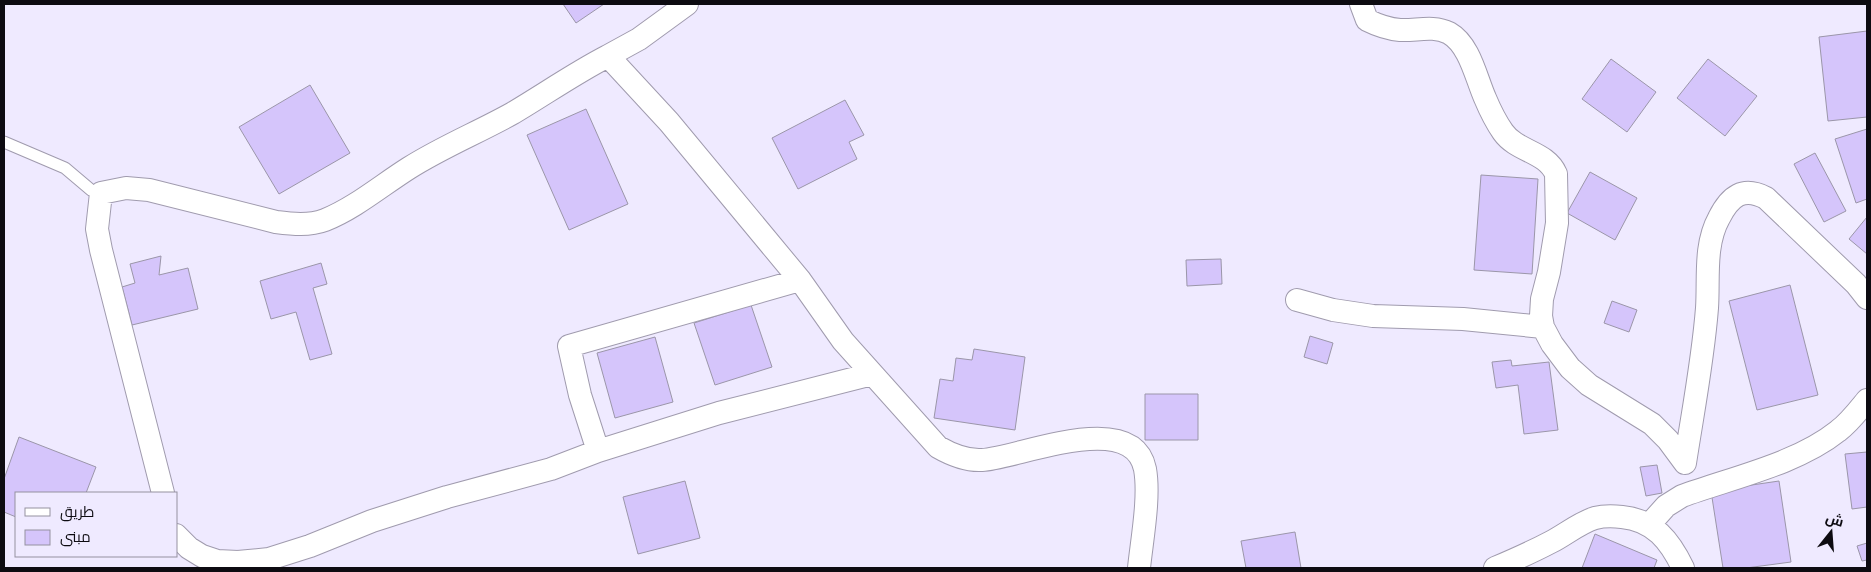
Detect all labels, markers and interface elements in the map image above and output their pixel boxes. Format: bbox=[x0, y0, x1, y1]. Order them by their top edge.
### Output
legend bbox=[15, 492, 178, 557]
text: طريق bbox=[60, 502, 94, 522]
north arrow bbox=[1806, 507, 1856, 557]
text: ش bbox=[1824, 508, 1846, 531]
text: مبنى bbox=[60, 527, 91, 547]

